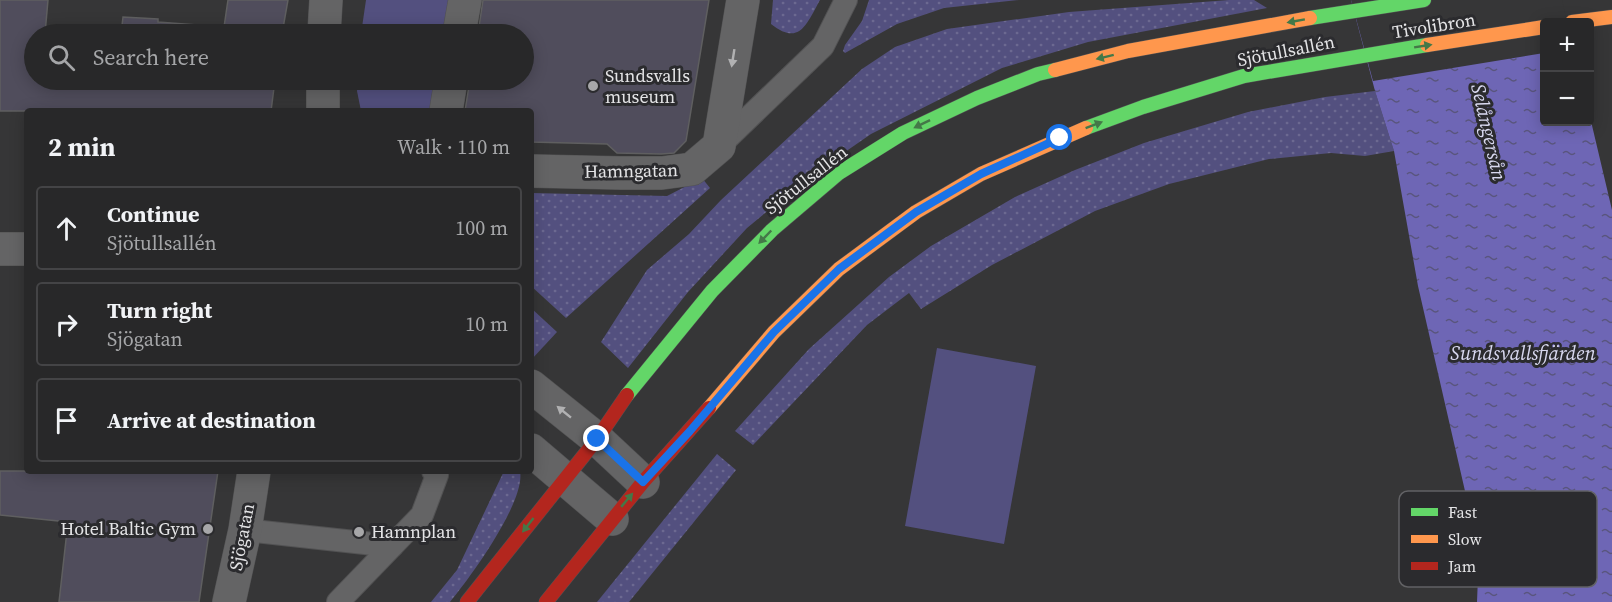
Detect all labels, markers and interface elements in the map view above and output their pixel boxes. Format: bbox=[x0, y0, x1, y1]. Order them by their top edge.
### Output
street label: Tivolibron bbox=[1391, 7, 1477, 44]
one-way arrow bbox=[1287, 16, 1306, 25]
map controls bbox=[1540, 18, 1594, 126]
button: + bbox=[1540, 18, 1594, 72]
search box bbox=[24, 24, 534, 90]
street label: Sjötullsallén bbox=[1235, 29, 1337, 72]
icon: search bbox=[45, 41, 78, 74]
one-way arrow bbox=[1414, 41, 1433, 50]
text: Search here bbox=[93, 42, 209, 72]
one-way arrow bbox=[729, 48, 738, 67]
one-way arrow bbox=[1096, 52, 1114, 62]
place label: Sundsvalls museum bbox=[605, 63, 690, 109]
button: − bbox=[1540, 72, 1594, 126]
marker: Sundsvalls museum bbox=[586, 79, 600, 93]
water label: Selångersån bbox=[1464, 81, 1514, 184]
one-way arrow bbox=[914, 119, 931, 128]
one-way arrow bbox=[1085, 120, 1103, 130]
route start bbox=[1046, 124, 1072, 150]
text: 2 min bbox=[48, 129, 115, 165]
text: Walk · 110 m bbox=[397, 133, 510, 161]
street label: Sjötullsallén bbox=[759, 139, 852, 220]
street label: Hamngatan bbox=[584, 157, 678, 184]
text: Continue bbox=[107, 199, 200, 229]
icon: ahead bbox=[50, 212, 83, 245]
text: 100 m bbox=[455, 214, 508, 242]
text: Sjötullsallén bbox=[107, 229, 217, 257]
one-way arrow bbox=[758, 230, 772, 245]
text: Turn right bbox=[107, 295, 212, 325]
icon: right bbox=[50, 308, 83, 341]
text: 10 m bbox=[465, 310, 508, 338]
text: Sjögatan bbox=[107, 325, 183, 353]
water label: Sundsvallsfjärden bbox=[1450, 339, 1596, 367]
icon: arrive bbox=[50, 404, 83, 437]
text: Arrive at destination bbox=[107, 405, 316, 435]
one-way arrow bbox=[556, 406, 572, 419]
route end bbox=[583, 425, 609, 451]
legend bbox=[1399, 491, 1597, 587]
one-way arrow bbox=[621, 492, 634, 508]
street label: Sjögatan bbox=[223, 501, 260, 573]
text: Fast bbox=[1448, 501, 1478, 523]
place label: Hotel Baltic Gym bbox=[60, 516, 196, 541]
one-way arrow bbox=[523, 517, 535, 532]
place label: Hamnplan bbox=[371, 519, 456, 544]
marker: Hotel Baltic Gym bbox=[201, 522, 215, 536]
marker: Hamnplan bbox=[352, 525, 366, 539]
text: Slow bbox=[1448, 528, 1483, 550]
text: Jam bbox=[1447, 555, 1476, 577]

